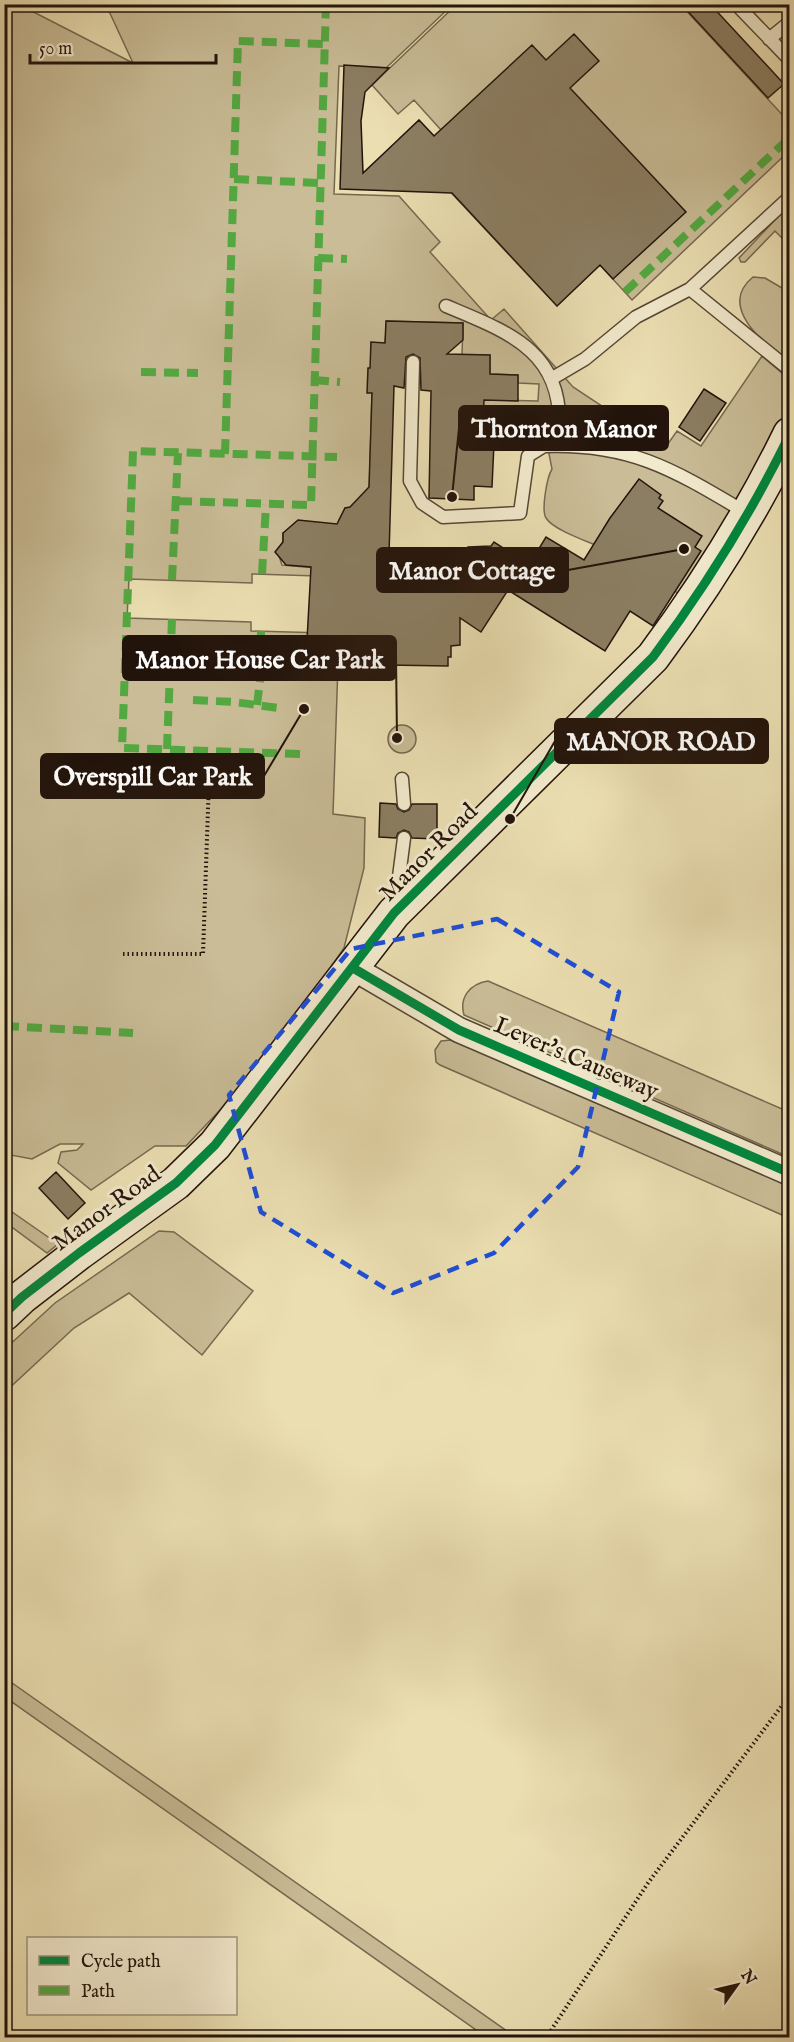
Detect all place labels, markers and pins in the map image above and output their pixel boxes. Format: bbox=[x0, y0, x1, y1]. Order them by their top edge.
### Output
callout: Thornton Manor bbox=[459, 406, 668, 450]
callout: Manor Cottage bbox=[377, 548, 568, 592]
callout: Manor House Car Park bbox=[123, 636, 396, 680]
callout: MANOR ROAD bbox=[555, 719, 768, 763]
callout: Overspill Car Park bbox=[41, 754, 264, 798]

